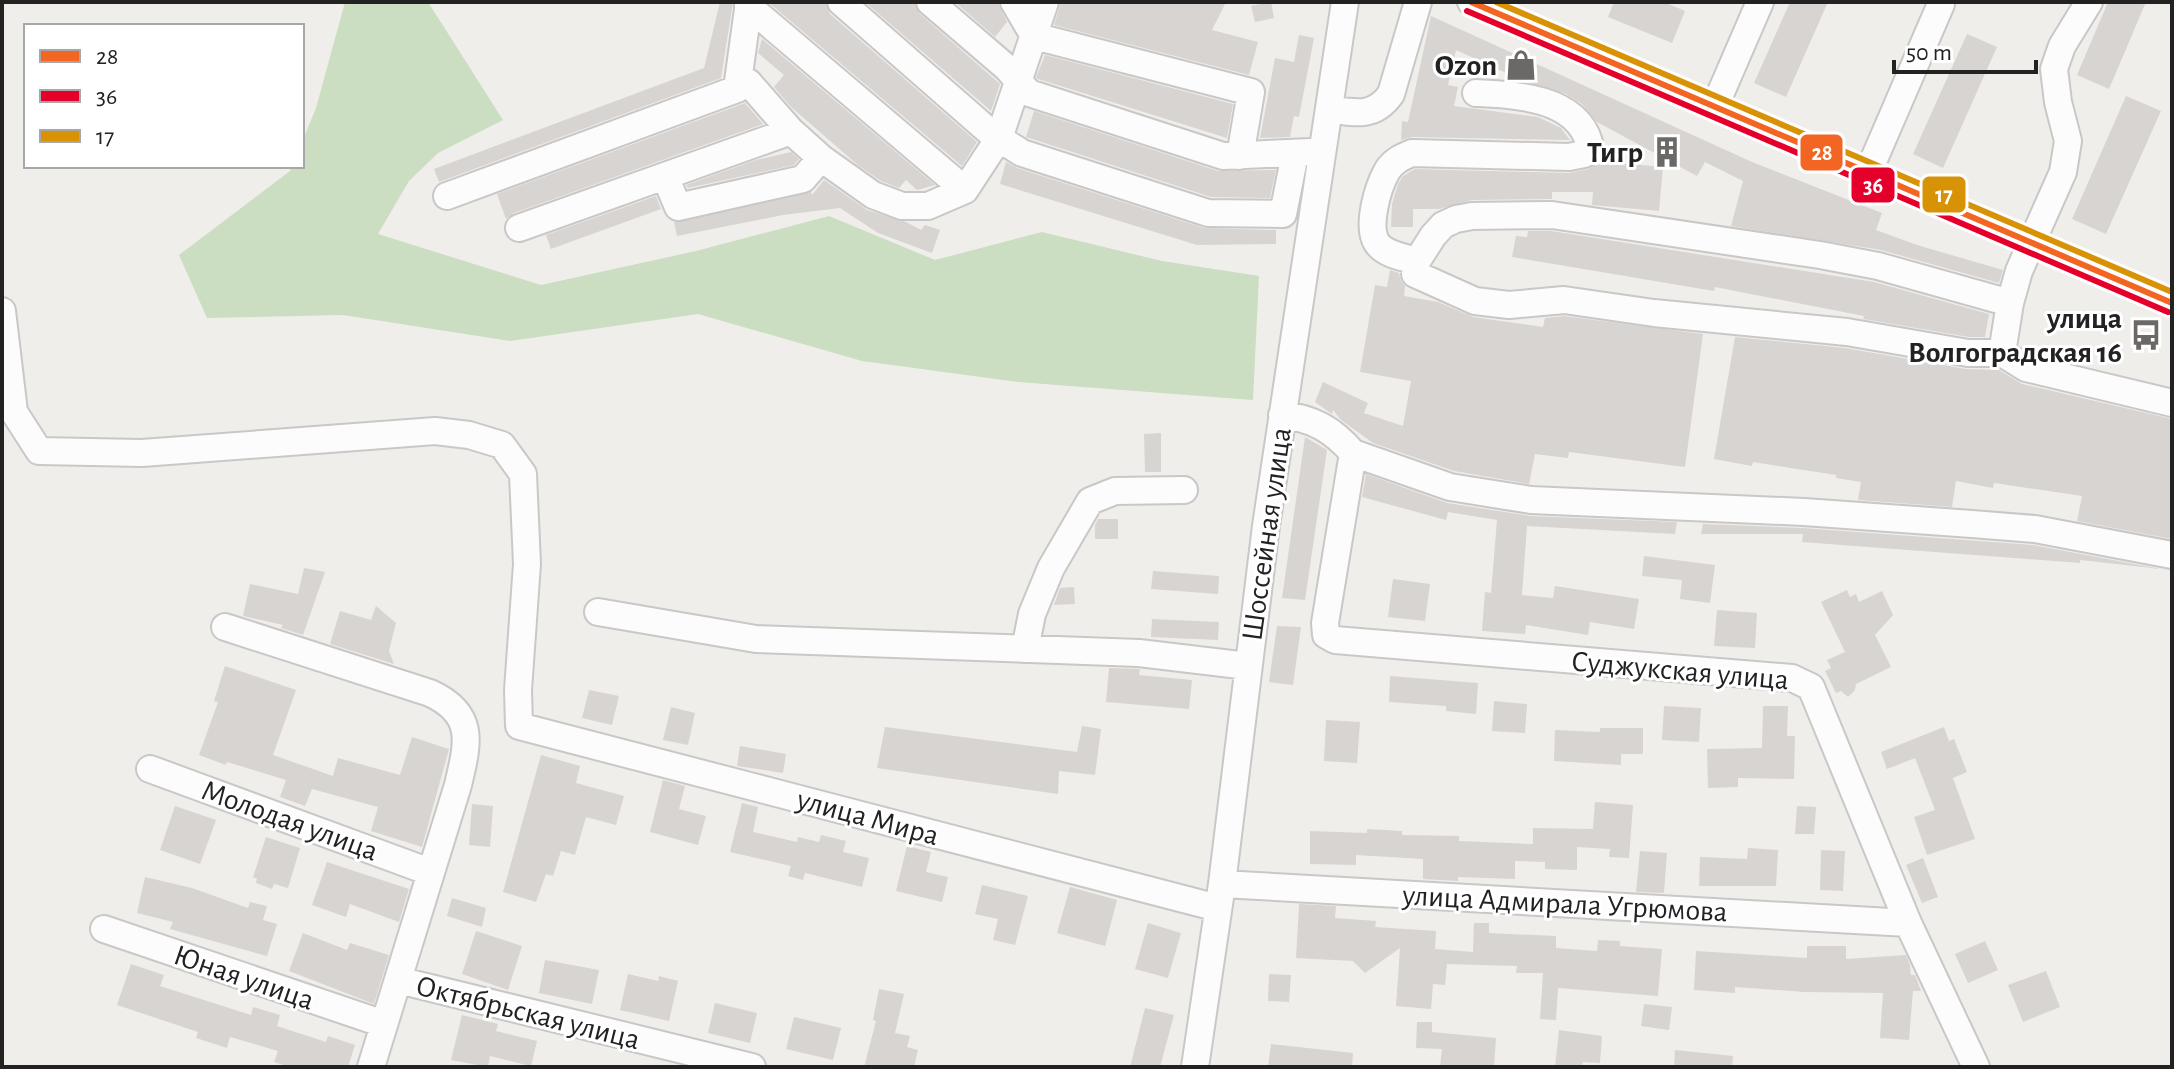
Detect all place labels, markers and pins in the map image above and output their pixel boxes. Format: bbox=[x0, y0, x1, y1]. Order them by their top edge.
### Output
shop icon: Ozon bbox=[1504, 48, 1538, 82]
place label: Ozon bbox=[1435, 51, 1497, 81]
building icon: Тигр bbox=[1650, 135, 1684, 169]
place label: Тигр bbox=[1587, 138, 1643, 168]
place label: улица Волгоградская 16 bbox=[1908, 304, 2122, 368]
bus stop icon: улица Волгоградская 16 bbox=[2129, 318, 2163, 352]

